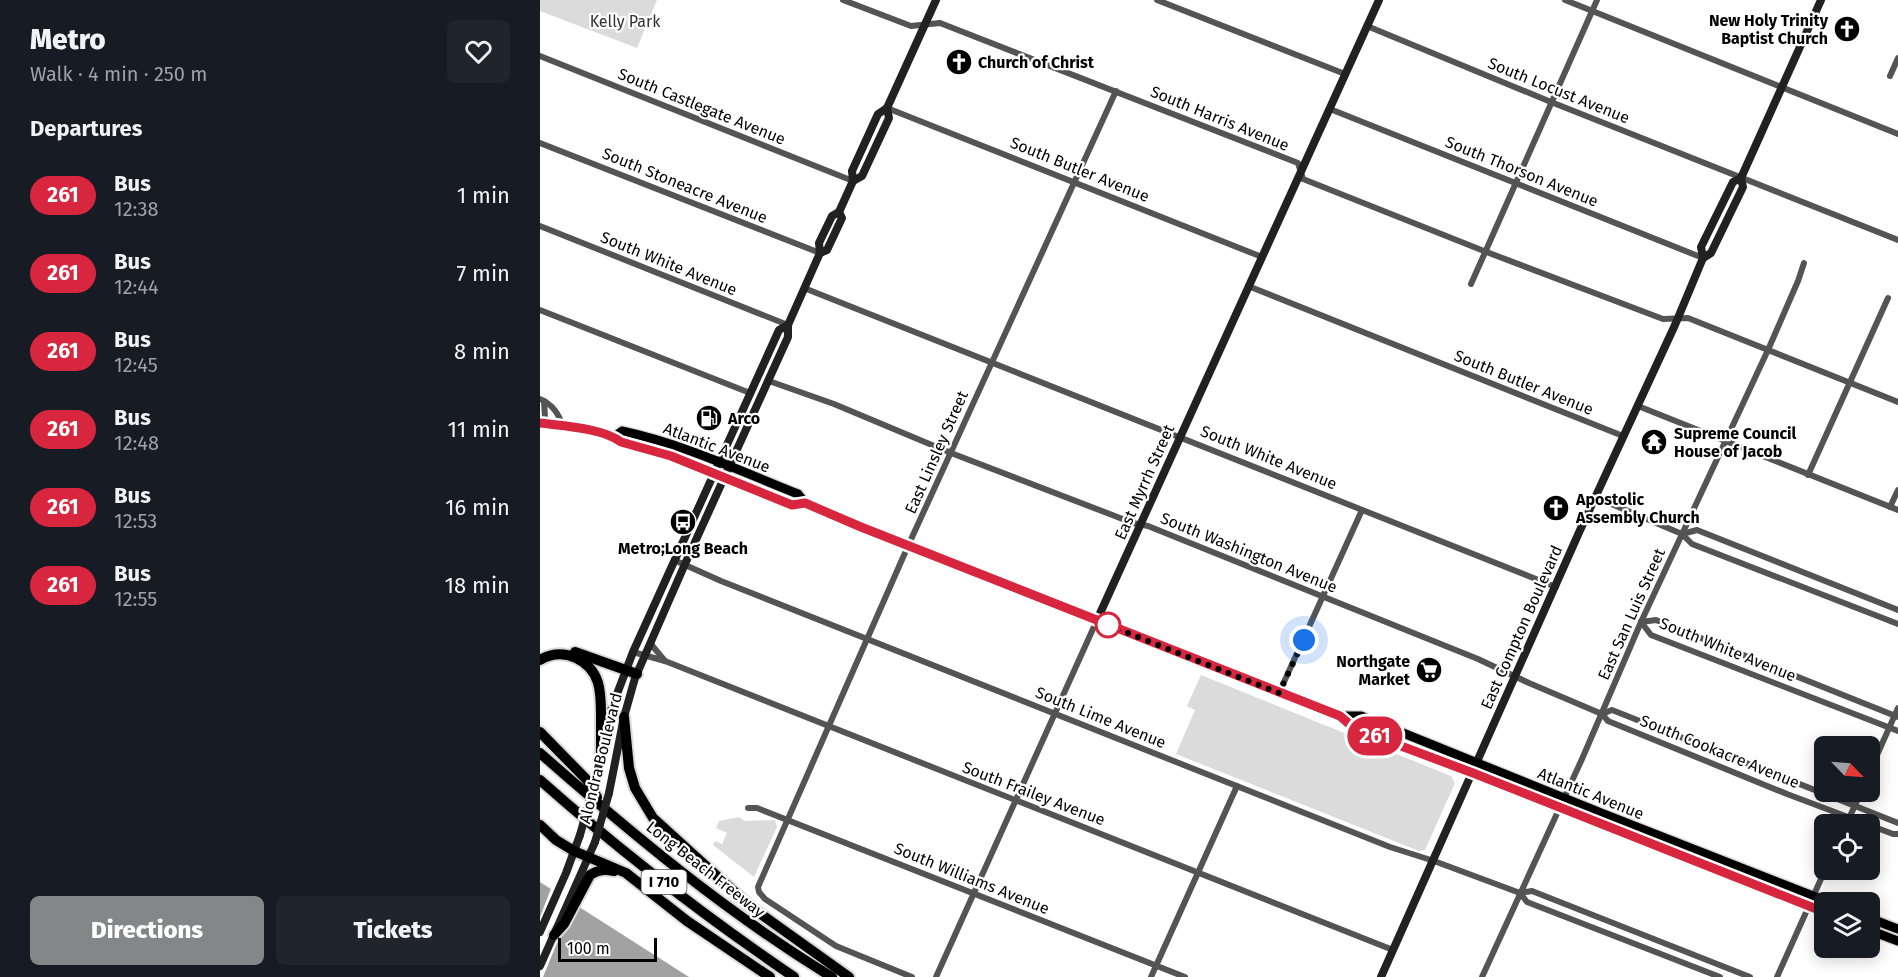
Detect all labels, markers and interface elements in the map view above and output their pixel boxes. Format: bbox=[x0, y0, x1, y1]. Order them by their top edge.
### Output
place label: New Holy Trinity Baptist Church bbox=[1709, 11, 1829, 48]
park label: Kelly Park bbox=[590, 12, 661, 31]
church icon: New Holy Trinity Baptist Church bbox=[1832, 14, 1862, 44]
button: heart bbox=[447, 20, 510, 83]
text: Metro bbox=[30, 23, 106, 56]
church icon: Church of Christ bbox=[944, 47, 974, 77]
place label: Church of Christ bbox=[978, 53, 1095, 72]
street label: South Locust Avenue bbox=[1485, 53, 1632, 128]
text: Walk · 4 min · 250 m bbox=[30, 62, 207, 86]
street label: South Castlegate Avenue bbox=[615, 64, 788, 149]
street label: South Harris Avenue bbox=[1148, 82, 1292, 155]
text: Departures bbox=[30, 115, 142, 142]
street label: South Thorson Avenue bbox=[1443, 132, 1601, 211]
street label: South Butler Avenue bbox=[1008, 133, 1152, 206]
street label: South Stoneacre Avenue bbox=[599, 144, 770, 227]
text: Bus bbox=[114, 170, 151, 197]
text: 261 bbox=[47, 182, 79, 208]
text: 1 min bbox=[457, 182, 510, 209]
text: 12:38 bbox=[114, 197, 159, 221]
street label: South White Avenue bbox=[598, 227, 740, 300]
text: Bus bbox=[114, 248, 151, 275]
text: 261 bbox=[47, 260, 79, 286]
text: 7 min bbox=[456, 260, 510, 287]
text: 12:44 bbox=[114, 275, 159, 299]
text: Bus bbox=[114, 326, 151, 353]
text: 261 bbox=[47, 338, 79, 364]
text: 8 min bbox=[454, 338, 510, 365]
street label: South Butler Avenue bbox=[1452, 346, 1596, 419]
text: 12:45 bbox=[114, 353, 158, 377]
street label: East Linsley Street bbox=[901, 388, 972, 517]
fuel station icon: Arco bbox=[694, 403, 724, 433]
text: Bus bbox=[114, 404, 151, 431]
place label: Arco bbox=[727, 409, 760, 428]
text: 261 bbox=[47, 416, 79, 442]
text: 11 min bbox=[447, 416, 510, 443]
street label: Atlantic Avenue bbox=[661, 418, 773, 477]
street label: East Myrrh Street bbox=[1111, 421, 1178, 543]
street label: South White Avenue bbox=[1198, 421, 1340, 494]
place label: Supreme Council House of Jacob bbox=[1674, 424, 1797, 461]
temple icon: Supreme Council House of Jacob bbox=[1639, 427, 1669, 457]
text: 12:48 bbox=[114, 431, 159, 455]
text: Bus bbox=[114, 482, 151, 509]
place label: Apostolic Assembly Church bbox=[1575, 490, 1700, 527]
church icon: Apostolic Assembly Church bbox=[1541, 493, 1571, 523]
text: 261 bbox=[47, 494, 79, 520]
text: 16 min bbox=[445, 494, 510, 521]
bus stop icon: Metro;Long Beach bbox=[668, 507, 698, 537]
street label: South Washington Avenue bbox=[1158, 508, 1340, 597]
text: 12:53 bbox=[114, 509, 157, 533]
place label: Metro;Long Beach bbox=[618, 539, 748, 558]
street label: East Compton Boulevard bbox=[1477, 542, 1566, 712]
street label: East San Luis Street bbox=[1594, 545, 1669, 683]
text: Bus bbox=[114, 560, 151, 587]
text: 261 bbox=[47, 572, 79, 598]
text: 18 min bbox=[445, 572, 510, 599]
text: 12:55 bbox=[114, 587, 157, 611]
unlabelled marker bbox=[1095, 612, 1121, 638]
street label: South White Avenue bbox=[1657, 613, 1799, 686]
your location bbox=[1289, 625, 1319, 655]
place label: Northgate Market bbox=[1336, 652, 1411, 689]
supermarket icon: Northgate Market bbox=[1414, 655, 1444, 685]
street label: South Lime Avenue bbox=[1033, 683, 1169, 752]
street label: Alondra Boulevard bbox=[575, 691, 626, 825]
street label: South Cookacre Avenue bbox=[1637, 711, 1802, 792]
line badge: 261 bbox=[1340, 716, 1410, 756]
text: 261 bbox=[1359, 723, 1391, 749]
north arrow bbox=[1814, 736, 1880, 802]
map controls bbox=[1814, 736, 1880, 958]
street label: South Frailey Avenue bbox=[960, 757, 1108, 829]
street label: Atlantic Avenue bbox=[1535, 764, 1647, 823]
button: locate bbox=[1814, 814, 1880, 880]
street label: Long Beach Freeway bbox=[643, 817, 769, 922]
street label: South Williams Avenue bbox=[891, 839, 1052, 918]
road number: I 710 bbox=[642, 870, 686, 894]
button: layers bbox=[1814, 892, 1880, 958]
button: Directions bbox=[30, 896, 264, 965]
button: Tickets bbox=[276, 896, 510, 965]
scale bar bbox=[558, 935, 657, 962]
text: 100 m bbox=[567, 939, 610, 958]

